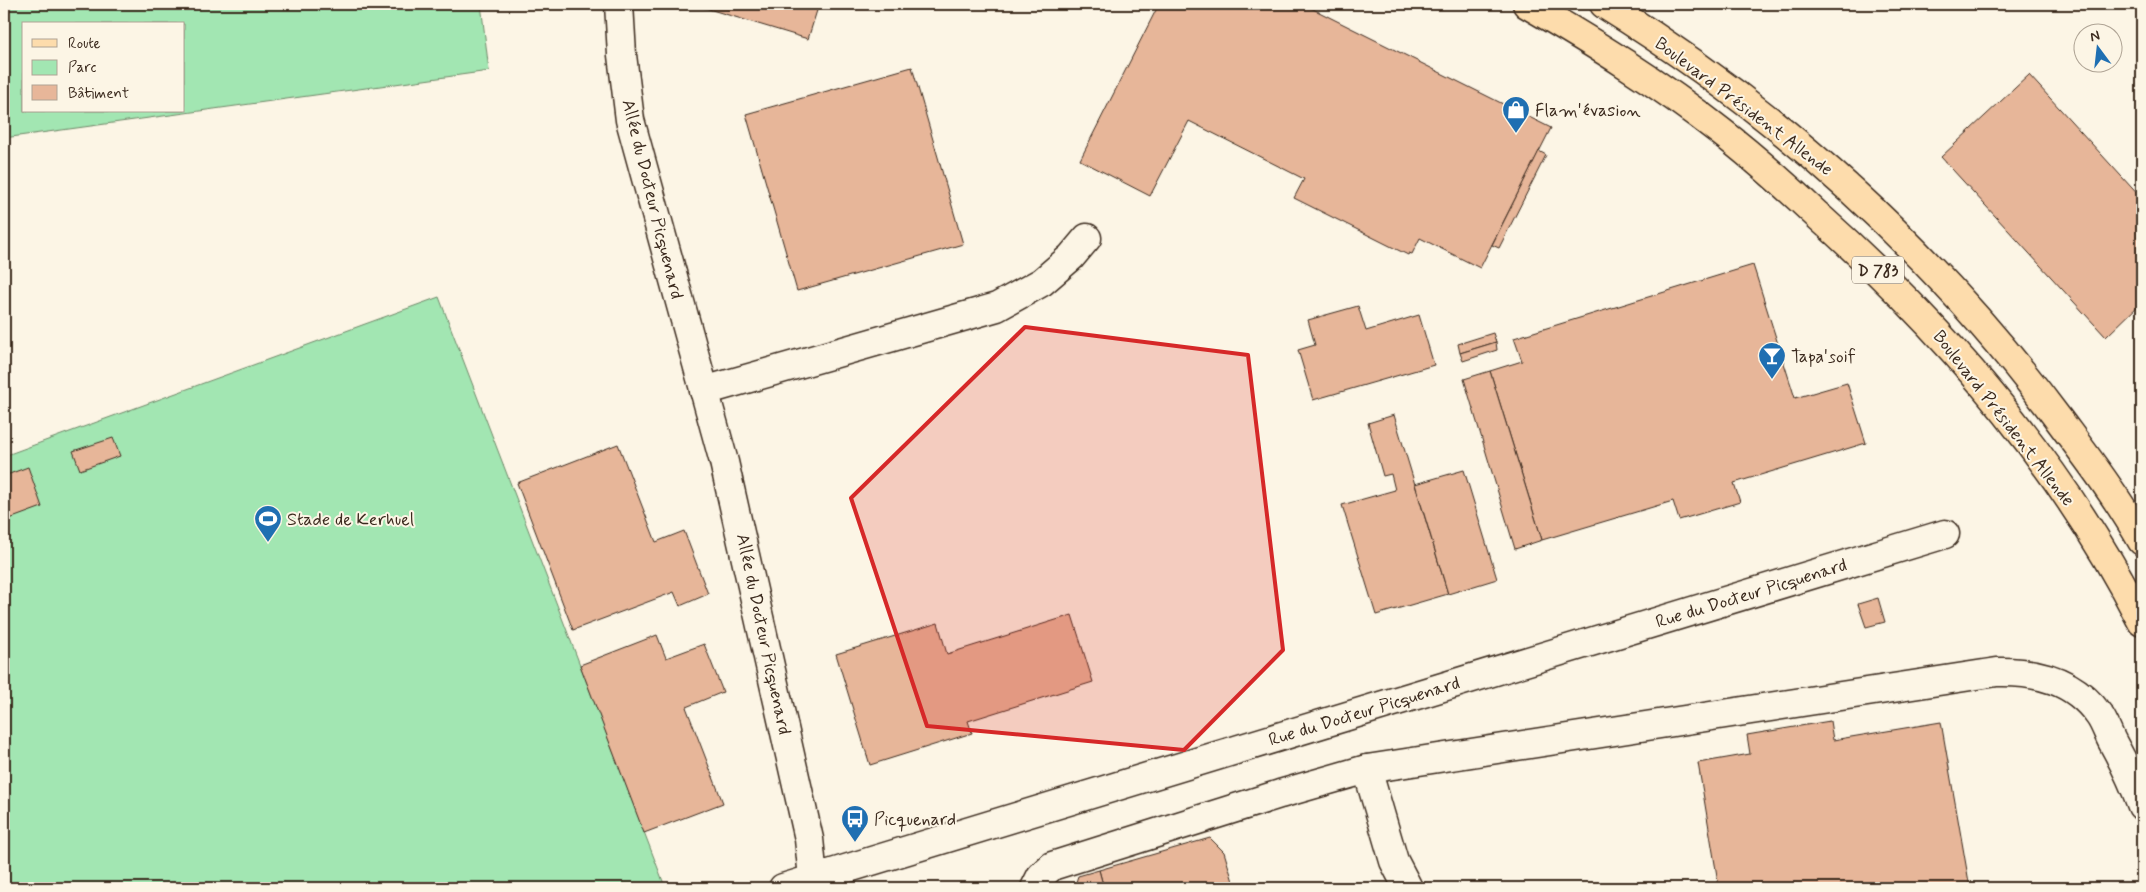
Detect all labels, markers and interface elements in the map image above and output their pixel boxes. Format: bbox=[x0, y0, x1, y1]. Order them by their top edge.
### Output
legend bbox=[22, 22, 185, 112]
north arrow bbox=[2074, 22, 2124, 72]
text: N bbox=[2088, 27, 2102, 46]
street label: Boulevard Président Allende bbox=[1649, 32, 1837, 182]
text: Route bbox=[68, 34, 101, 54]
text: Parc bbox=[68, 58, 96, 78]
text: Bâtiment bbox=[68, 84, 129, 104]
shop icon: Flam'évasion bbox=[1501, 95, 1531, 134]
street label: Allée du Docteur Picquenard bbox=[616, 97, 688, 302]
place label: Flam'évasion bbox=[1535, 99, 1641, 123]
road number: D 783 bbox=[1852, 256, 1904, 284]
street label: Boulevard Président Allende bbox=[1927, 326, 2080, 512]
bar icon: Tapa'soif bbox=[1757, 341, 1787, 380]
place label: Tapa'soif bbox=[1791, 345, 1856, 369]
sports icon: Stade de Kerhuel bbox=[253, 504, 283, 543]
place label: Stade de Kerhuel bbox=[287, 508, 414, 532]
street label: Allée du Docteur Picquenard bbox=[730, 531, 796, 737]
street label: Rue du Docteur Picquenard bbox=[1653, 553, 1850, 634]
street label: Rue du Docteur Picquenard bbox=[1266, 671, 1463, 752]
bus stop icon: Picquenard bbox=[840, 804, 870, 843]
place label: Picquenard bbox=[874, 808, 956, 832]

